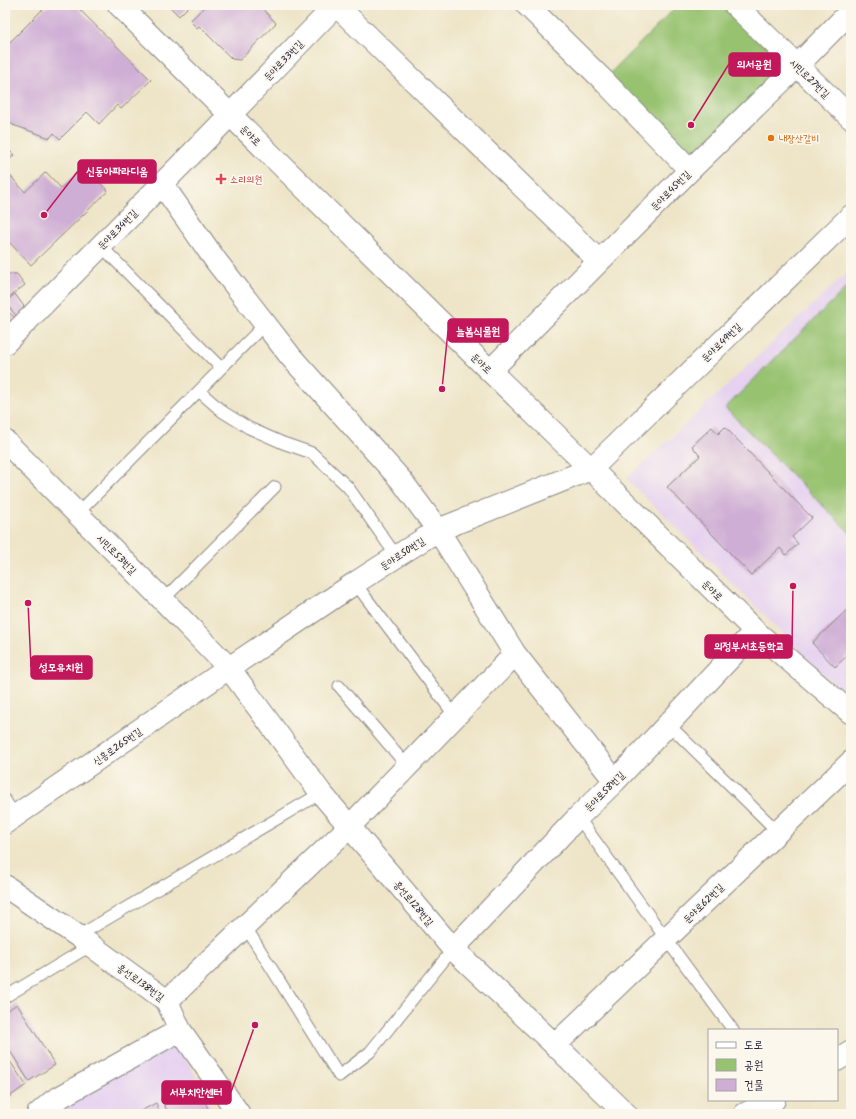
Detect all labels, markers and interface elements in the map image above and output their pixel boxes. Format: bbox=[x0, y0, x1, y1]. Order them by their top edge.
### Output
street label: 둔야로33번길 bbox=[260, 37, 307, 85]
callout: 의서공원 bbox=[729, 53, 780, 76]
street label: 시민로27번길 bbox=[786, 55, 833, 102]
text: 의서공원 bbox=[736, 56, 772, 74]
street label: 둔야로 bbox=[236, 122, 264, 150]
place label: 내장산갈비 bbox=[779, 131, 819, 147]
marker: 내장산갈비 bbox=[766, 133, 776, 143]
callout: 신동아파라디움 bbox=[78, 160, 156, 183]
text: 신동아파라디움 bbox=[86, 163, 148, 181]
street label: 둔야로45번길 bbox=[647, 167, 694, 214]
place label: 소리의원 bbox=[230, 172, 262, 188]
marker: 소리의원 bbox=[215, 173, 227, 185]
street label: 둔야로34번길 bbox=[94, 206, 142, 254]
callout: 늘봄식물원 bbox=[448, 319, 508, 342]
street label: 둔야로49번길 bbox=[698, 319, 745, 366]
text: 늘봄식물원 bbox=[456, 323, 500, 341]
street label: 둔야로 bbox=[467, 350, 496, 378]
street label: 시민로53번길 bbox=[92, 531, 140, 579]
street label: 둔야로50번길 bbox=[377, 533, 428, 574]
street label: 둔야로 bbox=[698, 577, 726, 605]
callout: 의정부서초등학교 bbox=[705, 635, 792, 658]
text: 의정부서초등학교 bbox=[714, 638, 784, 656]
callout: 성모유치원 bbox=[31, 656, 92, 679]
text: 성모유치원 bbox=[39, 659, 83, 677]
street label: 신흥로265번길 bbox=[90, 724, 146, 770]
street label: 둔야로58번길 bbox=[581, 768, 629, 816]
street label: 흥선로128번길 bbox=[389, 877, 437, 930]
street label: 둔야로62번길 bbox=[680, 880, 728, 927]
street label: 흥선로138번길 bbox=[113, 960, 167, 1005]
legend bbox=[708, 1029, 838, 1101]
text: 도로 bbox=[744, 1036, 763, 1055]
text: 공원 bbox=[744, 1056, 763, 1075]
text: 건물 bbox=[744, 1076, 764, 1095]
callout: 서부치안센터 bbox=[162, 1081, 231, 1104]
text: 서부치안센터 bbox=[169, 1084, 223, 1102]

